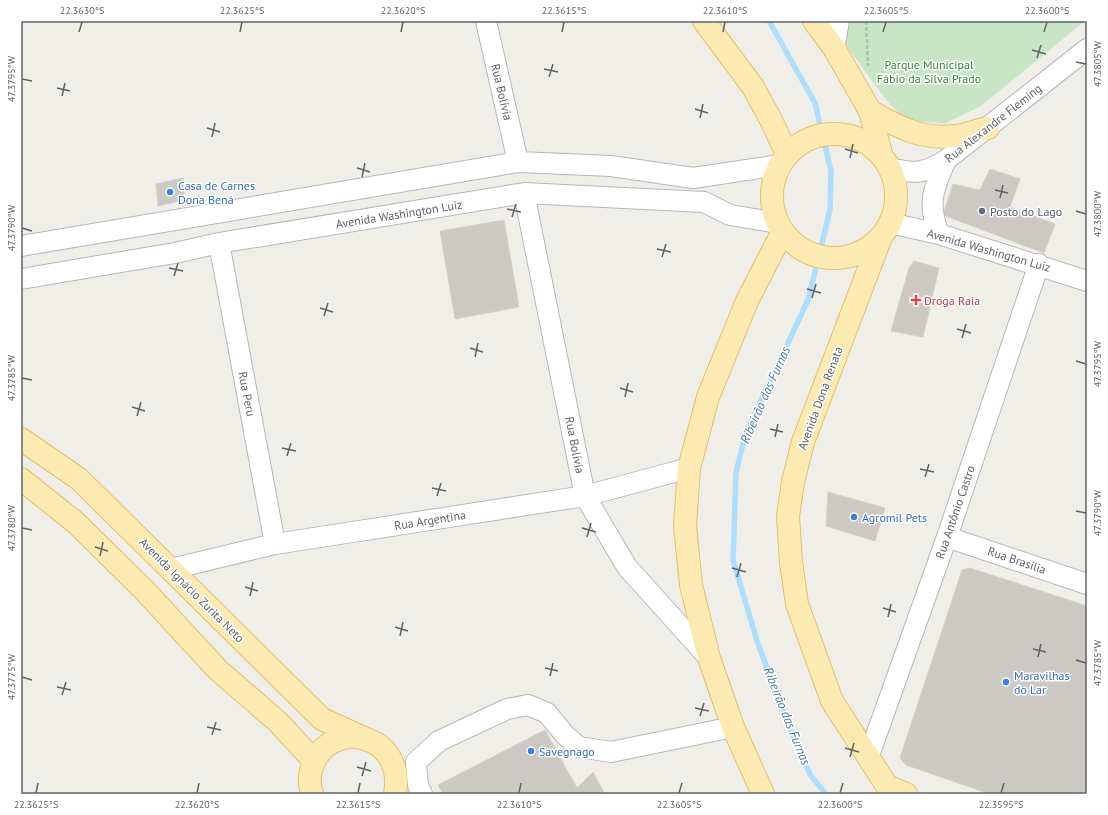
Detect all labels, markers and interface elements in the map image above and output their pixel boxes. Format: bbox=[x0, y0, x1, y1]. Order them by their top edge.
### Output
text: 22.3630°S bbox=[60, 4, 104, 17]
text: 22.3625°S bbox=[220, 4, 264, 17]
text: 22.3620°S bbox=[381, 4, 425, 17]
text: 22.3615°S bbox=[542, 4, 586, 17]
text: 22.3610°S bbox=[703, 4, 747, 17]
text: 22.3605°S bbox=[864, 4, 908, 17]
text: 22.3600°S bbox=[1025, 4, 1069, 17]
text: 47.3805°W bbox=[1091, 40, 1104, 87]
text: 47.3795°W bbox=[5, 55, 18, 102]
park label: Parque Municipal Fábio da Silva Prado bbox=[877, 57, 981, 86]
street label: Rua Bolívia bbox=[488, 62, 516, 122]
street label: Rua Alexandre Fleming bbox=[942, 80, 1044, 166]
place label: Casa de Carnes Dona Bená bbox=[178, 178, 255, 207]
marker: Casa de Carnes Dona Bená bbox=[165, 187, 175, 197]
text: 47.3800°W bbox=[1091, 190, 1104, 237]
street label: Avenida Washington Luiz bbox=[335, 197, 463, 231]
text: 47.3790°W bbox=[5, 204, 18, 251]
place label: Posto do Lago bbox=[990, 204, 1062, 219]
marker: Posto do Lago bbox=[977, 206, 987, 216]
street label: Avenida Washington Luiz bbox=[925, 225, 1053, 275]
place label: Droga Raia bbox=[924, 293, 980, 308]
marker: Droga Raia bbox=[911, 295, 921, 305]
text: 47.3795°W bbox=[1091, 340, 1104, 387]
water label: Ribeirão das Furnas bbox=[736, 343, 794, 446]
street label: Avenida Dona Renata bbox=[794, 344, 846, 452]
text: 47.3785°W bbox=[5, 354, 18, 401]
street label: Rua Peru bbox=[235, 370, 259, 418]
street label: Rua Bolívia bbox=[562, 415, 588, 475]
street label: Rua Antônio Castro bbox=[932, 463, 978, 561]
text: 47.3790°W bbox=[1091, 489, 1104, 536]
text: 47.3780°W bbox=[5, 504, 18, 551]
street label: Rua Argentina bbox=[393, 507, 467, 533]
place label: Agromil Pets bbox=[862, 510, 927, 525]
marker: Agromil Pets bbox=[849, 512, 859, 522]
street label: Avenida Ignácio Zurita Neto bbox=[136, 534, 248, 646]
street label: Rua Brasília bbox=[986, 543, 1048, 577]
text: 47.3785°W bbox=[1091, 639, 1104, 686]
text: 47.3775°W bbox=[5, 653, 18, 700]
water label: Ribeirão das Furnas bbox=[760, 664, 815, 768]
place label: Maravilhas do Lar bbox=[1014, 668, 1070, 697]
marker: Maravilhas do Lar bbox=[1001, 677, 1011, 687]
place label: Savegnago bbox=[539, 744, 595, 759]
marker: Savegnago bbox=[526, 746, 536, 756]
text: 22.3625°S bbox=[14, 798, 58, 811]
text: 22.3620°S bbox=[175, 798, 219, 811]
text: 22.3615°S bbox=[336, 798, 380, 811]
text: 22.3610°S bbox=[497, 798, 541, 811]
text: 22.3605°S bbox=[657, 798, 701, 811]
text: 22.3600°S bbox=[818, 798, 862, 811]
text: 22.3595°S bbox=[979, 798, 1023, 811]

